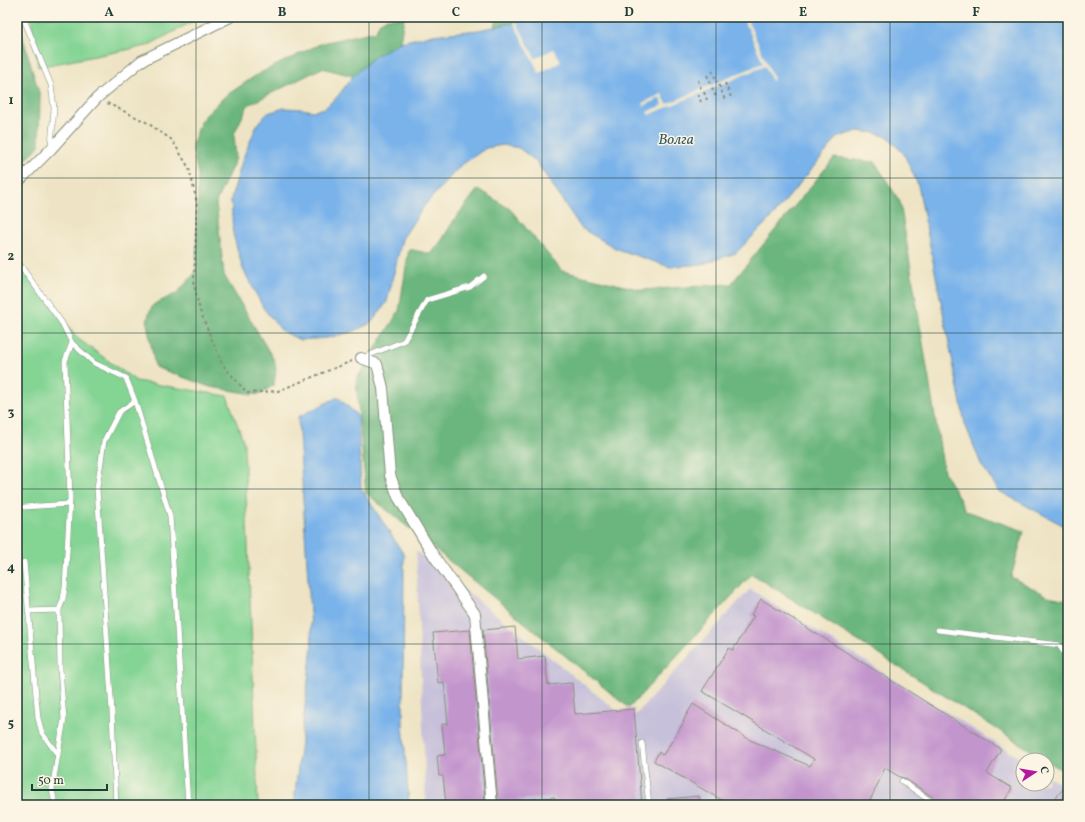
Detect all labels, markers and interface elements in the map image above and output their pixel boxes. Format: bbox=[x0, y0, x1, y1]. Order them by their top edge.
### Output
text: A bbox=[104, 4, 114, 22]
text: B bbox=[278, 4, 287, 22]
text: C bbox=[452, 4, 460, 22]
text: D bbox=[624, 4, 634, 22]
text: E bbox=[799, 4, 807, 22]
text: F bbox=[972, 4, 980, 22]
text: 1 bbox=[8, 92, 14, 110]
water label: Волга bbox=[658, 130, 694, 151]
text: 2 bbox=[8, 248, 15, 266]
text: 3 bbox=[8, 404, 15, 422]
text: 4 bbox=[7, 559, 15, 577]
text: 5 bbox=[8, 715, 14, 733]
north arrow bbox=[1015, 752, 1055, 792]
text: С bbox=[1035, 765, 1051, 775]
scale bar bbox=[32, 766, 107, 792]
text: 50 m bbox=[38, 773, 64, 789]

